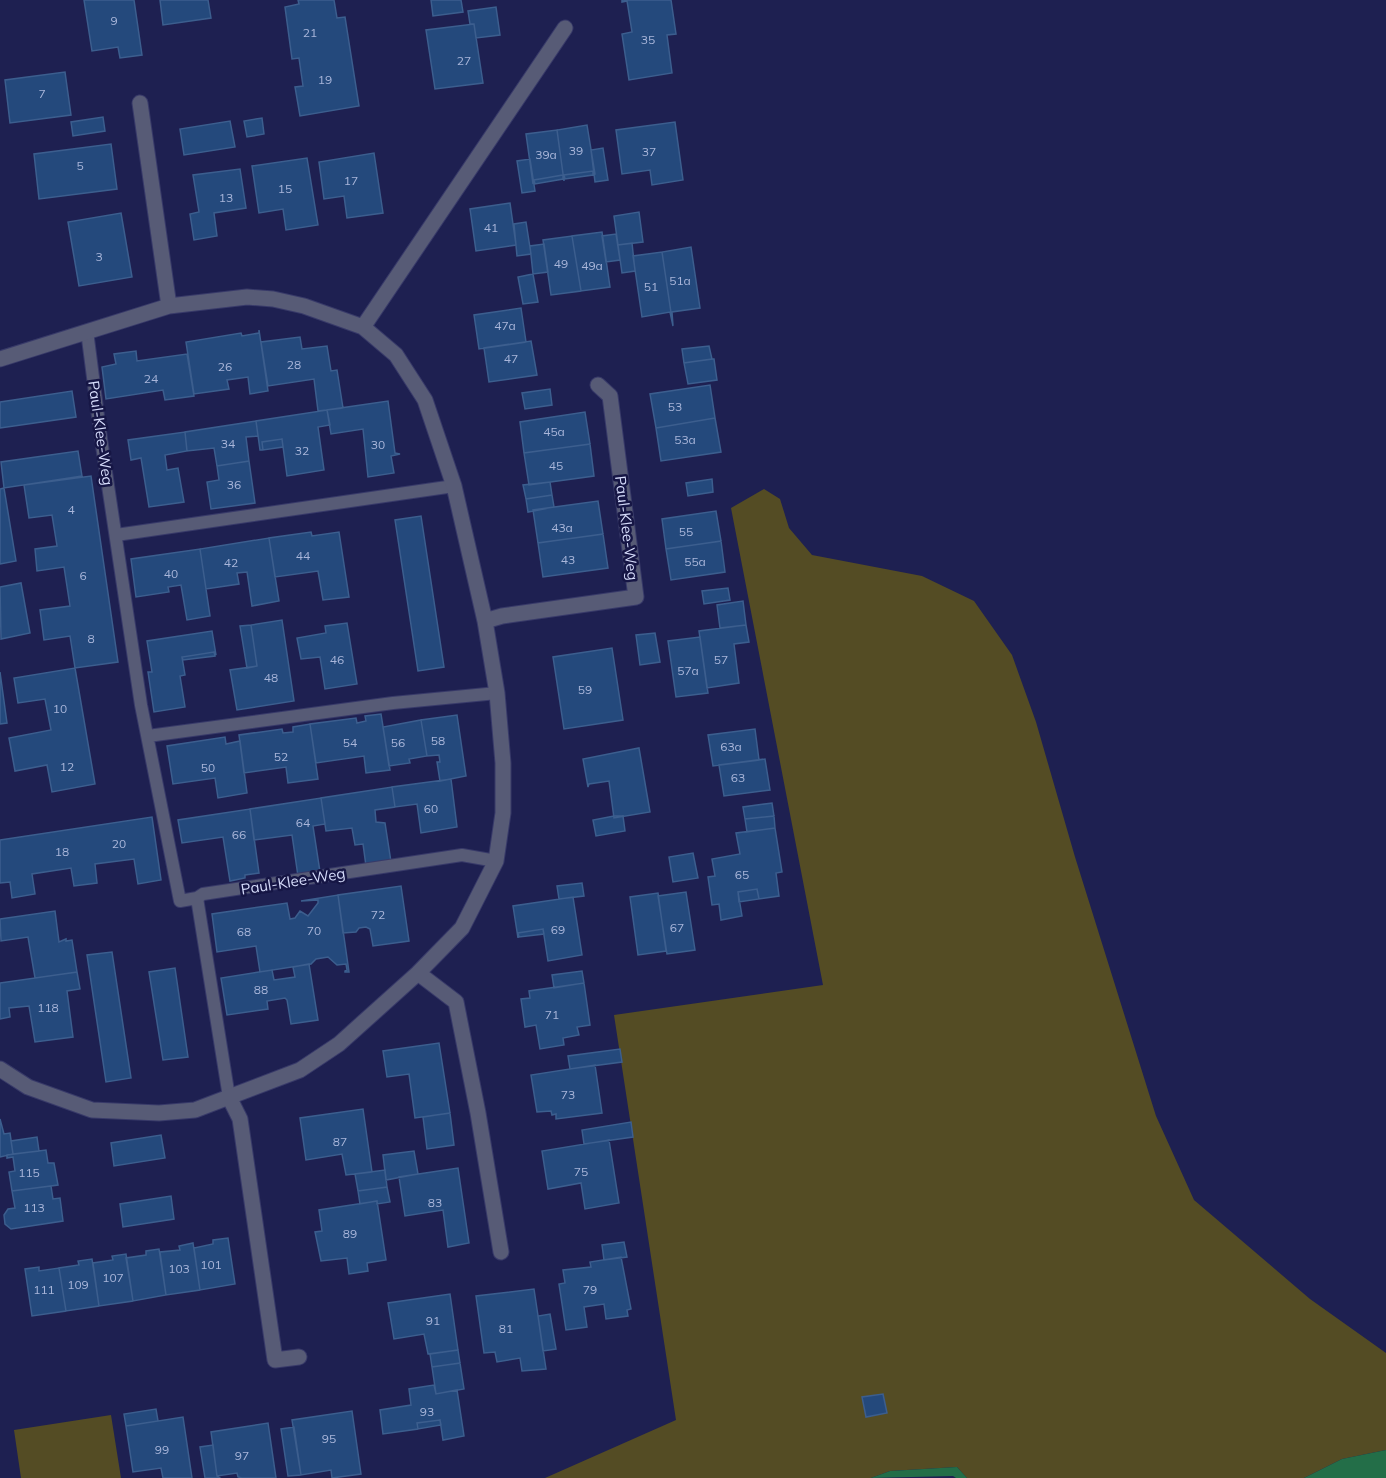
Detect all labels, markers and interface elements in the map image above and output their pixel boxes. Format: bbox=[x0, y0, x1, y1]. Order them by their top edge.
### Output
house number: 9 bbox=[110, 13, 118, 28]
house number: 21 bbox=[303, 25, 317, 40]
house number: 35 bbox=[641, 32, 655, 47]
house number: 27 bbox=[457, 53, 471, 68]
house number: 19 bbox=[318, 72, 332, 87]
house number: 7 bbox=[38, 86, 46, 101]
house number: 39 bbox=[569, 143, 583, 158]
house number: 37 bbox=[642, 144, 656, 159]
house number: 39a bbox=[535, 147, 557, 162]
house number: 5 bbox=[76, 158, 84, 173]
house number: 17 bbox=[344, 173, 358, 188]
house number: 15 bbox=[278, 181, 292, 196]
house number: 13 bbox=[219, 190, 233, 205]
house number: 41 bbox=[484, 220, 498, 235]
house number: 3 bbox=[95, 249, 103, 264]
house number: 49 bbox=[554, 256, 568, 271]
house number: 49a bbox=[581, 258, 603, 273]
house number: 51a bbox=[669, 273, 691, 288]
house number: 51 bbox=[644, 279, 658, 294]
house number: 47a bbox=[494, 318, 516, 333]
house number: 47 bbox=[504, 351, 518, 366]
house number: 28 bbox=[287, 357, 301, 372]
house number: 26 bbox=[218, 359, 232, 374]
house number: 24 bbox=[144, 371, 158, 386]
street label: Paul-Klee-Weg bbox=[84, 380, 118, 486]
house number: 53 bbox=[668, 399, 682, 414]
house number: 45a bbox=[543, 424, 565, 439]
house number: 53a bbox=[674, 432, 696, 447]
house number: 34 bbox=[221, 436, 235, 451]
house number: 30 bbox=[371, 437, 385, 452]
house number: 32 bbox=[295, 443, 309, 458]
house number: 45 bbox=[549, 458, 563, 473]
street label: Paul-Klee-Weg bbox=[611, 475, 643, 581]
house number: 36 bbox=[227, 477, 241, 492]
house number: 4 bbox=[67, 502, 75, 517]
house number: 43a bbox=[551, 520, 573, 535]
house number: 55 bbox=[679, 524, 693, 539]
house number: 44 bbox=[296, 548, 310, 563]
house number: 43 bbox=[561, 552, 575, 567]
house number: 55a bbox=[684, 554, 706, 569]
house number: 42 bbox=[224, 555, 238, 570]
house number: 40 bbox=[164, 566, 178, 581]
house number: 6 bbox=[79, 568, 87, 583]
house number: 8 bbox=[87, 631, 95, 646]
house number: 46 bbox=[330, 652, 344, 667]
house number: 57 bbox=[714, 652, 728, 667]
house number: 57a bbox=[677, 663, 699, 678]
house number: 48 bbox=[264, 670, 278, 685]
house number: 59 bbox=[578, 682, 592, 697]
house number: 10 bbox=[53, 701, 67, 716]
house number: 58 bbox=[431, 733, 445, 748]
house number: 54 bbox=[343, 735, 357, 750]
house number: 56 bbox=[391, 735, 405, 750]
house number: 63a bbox=[720, 739, 742, 754]
house number: 52 bbox=[274, 749, 288, 764]
house number: 12 bbox=[60, 759, 74, 774]
house number: 50 bbox=[201, 760, 215, 775]
house number: 63 bbox=[731, 770, 745, 785]
house number: 60 bbox=[424, 801, 438, 816]
house number: 64 bbox=[296, 815, 310, 830]
house number: 66 bbox=[232, 827, 246, 842]
house number: 20 bbox=[112, 836, 126, 851]
house number: 18 bbox=[55, 844, 69, 859]
street label: Paul-Klee-Weg bbox=[239, 863, 347, 899]
house number: 65 bbox=[735, 867, 749, 882]
house number: 72 bbox=[371, 907, 385, 922]
house number: 67 bbox=[670, 920, 684, 935]
house number: 69 bbox=[551, 922, 565, 937]
house number: 70 bbox=[307, 923, 321, 938]
house number: 68 bbox=[237, 924, 251, 939]
house number: 88 bbox=[254, 982, 268, 997]
house number: 118 bbox=[37, 1000, 59, 1015]
house number: 71 bbox=[545, 1007, 559, 1022]
house number: 73 bbox=[561, 1087, 575, 1102]
house number: 87 bbox=[333, 1134, 347, 1149]
house number: 75 bbox=[574, 1164, 588, 1179]
house number: 115 bbox=[18, 1165, 40, 1180]
house number: 83 bbox=[428, 1195, 442, 1210]
house number: 113 bbox=[23, 1200, 45, 1215]
house number: 89 bbox=[343, 1226, 357, 1241]
house number: 101 bbox=[200, 1257, 222, 1272]
house number: 103 bbox=[168, 1261, 190, 1276]
house number: 107 bbox=[102, 1270, 124, 1285]
house number: 109 bbox=[67, 1277, 89, 1292]
house number: 111 bbox=[33, 1282, 55, 1297]
house number: 79 bbox=[583, 1282, 597, 1297]
house number: 91 bbox=[426, 1313, 440, 1328]
house number: 81 bbox=[499, 1321, 513, 1336]
house number: 93 bbox=[420, 1404, 434, 1419]
house number: 95 bbox=[322, 1431, 336, 1446]
house number: 99 bbox=[155, 1442, 169, 1457]
house number: 97 bbox=[235, 1448, 249, 1463]

